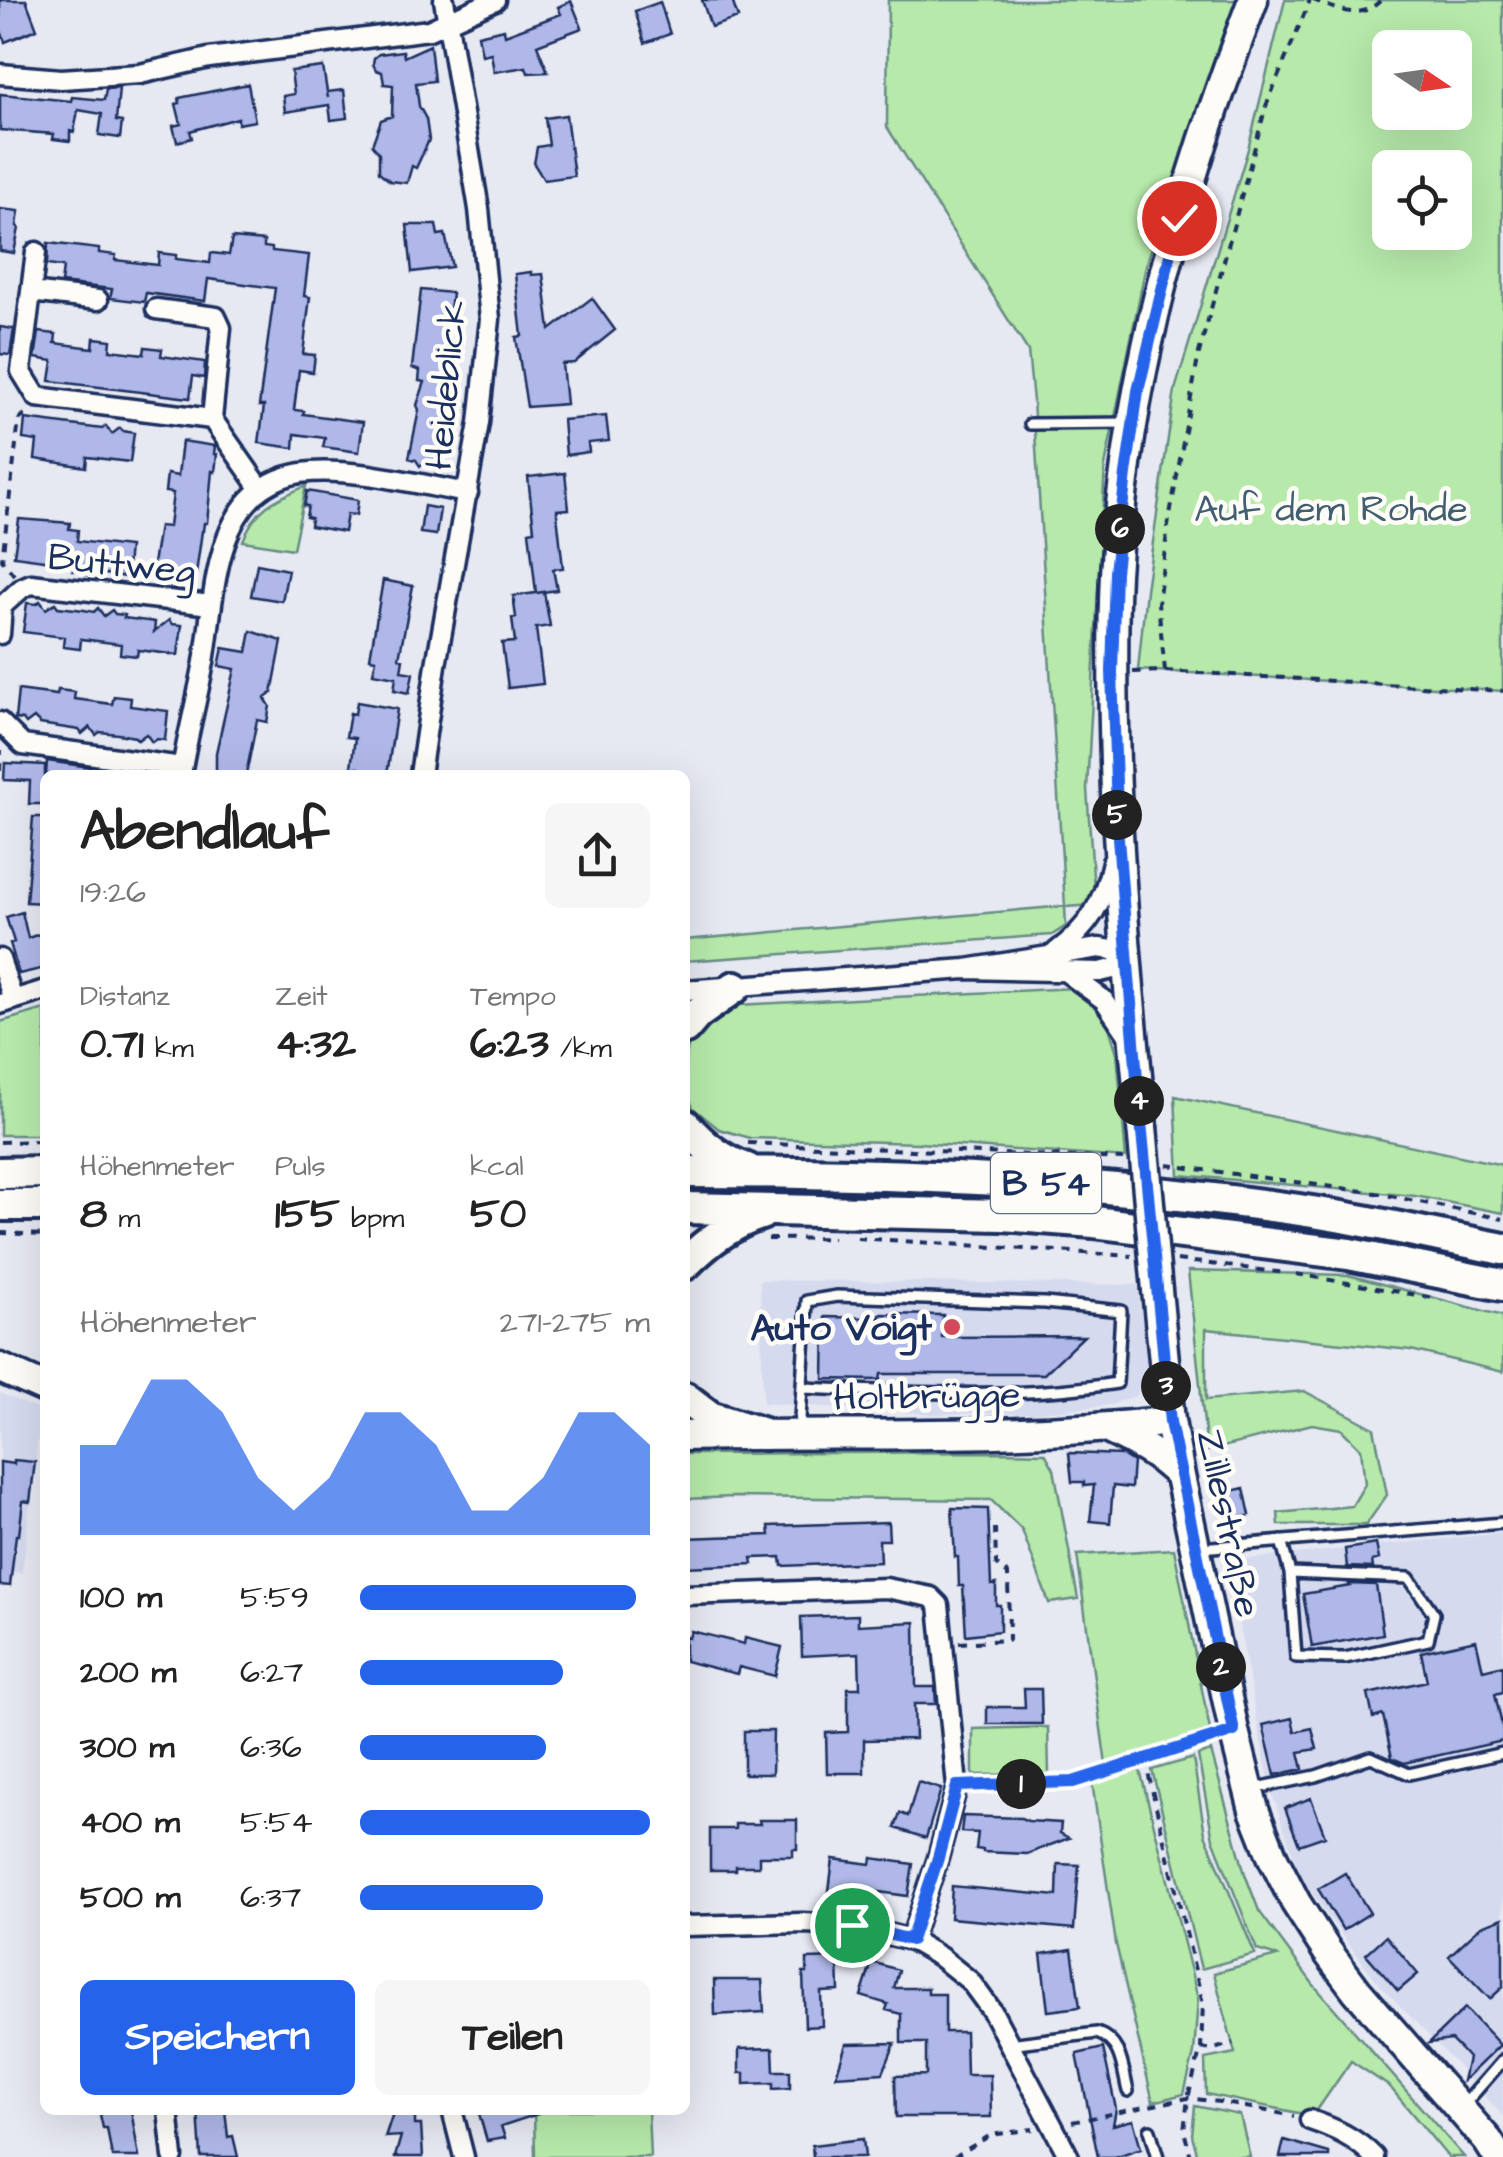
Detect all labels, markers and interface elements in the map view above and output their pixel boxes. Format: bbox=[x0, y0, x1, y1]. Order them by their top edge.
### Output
north arrow bbox=[1372, 30, 1472, 130]
map controls bbox=[1372, 30, 1472, 250]
button: locate bbox=[1372, 150, 1472, 250]
pin bbox=[1137, 176, 1222, 261]
icon: check bbox=[1152, 191, 1207, 246]
street label: Heideblick bbox=[414, 298, 480, 472]
park label: Auf dem Rohde bbox=[1194, 484, 1468, 536]
pin: 6 bbox=[1095, 504, 1145, 554]
text: 6 bbox=[1111, 509, 1129, 548]
street label: Buttweg bbox=[46, 531, 198, 599]
pin: 5 bbox=[1092, 790, 1142, 840]
text: Abendlauf bbox=[80, 794, 329, 870]
text: 5 bbox=[1107, 795, 1127, 834]
button: share bbox=[545, 803, 650, 908]
text: 19:26 bbox=[80, 870, 146, 915]
text: Distanz bbox=[80, 977, 170, 1016]
text: Zeit bbox=[275, 977, 328, 1016]
text: Tempo bbox=[470, 977, 556, 1016]
text: 0.71 bbox=[80, 1016, 144, 1074]
text: 4:32 bbox=[275, 1016, 356, 1074]
text: 6:23 bbox=[470, 1016, 549, 1074]
text: km bbox=[144, 1029, 194, 1068]
text: /km bbox=[549, 1029, 612, 1068]
pin: 4 bbox=[1114, 1076, 1164, 1126]
text: 4 bbox=[1129, 1081, 1149, 1120]
text: Höhenmeter bbox=[80, 1147, 235, 1186]
text: Puls bbox=[275, 1147, 326, 1186]
text: kcal bbox=[470, 1147, 524, 1186]
road number: B 54 bbox=[991, 1153, 1101, 1213]
text: 8 bbox=[80, 1186, 107, 1244]
text: 155 bbox=[275, 1186, 340, 1244]
text: 50 bbox=[470, 1186, 526, 1244]
text: m bbox=[107, 1199, 140, 1238]
text: bpm bbox=[340, 1199, 404, 1238]
text: Höhenmeter bbox=[80, 1300, 257, 1345]
text: 271–275 m bbox=[500, 1300, 650, 1345]
place label: Auto Voigt bbox=[750, 1303, 933, 1356]
marker: Auto Voigt bbox=[941, 1316, 963, 1338]
pin: 3 bbox=[1141, 1361, 1191, 1411]
text: 3 bbox=[1159, 1366, 1173, 1405]
street label: Holtbrügge bbox=[833, 1369, 1021, 1425]
street label: Zillestraße bbox=[1183, 1425, 1273, 1622]
text: 100 m bbox=[80, 1575, 162, 1620]
text: 5:59 bbox=[240, 1575, 309, 1620]
pin: 2 bbox=[1196, 1642, 1246, 1692]
text: 2 bbox=[1213, 1647, 1229, 1686]
text: 200 m bbox=[80, 1650, 176, 1695]
text: 6:27 bbox=[240, 1650, 303, 1695]
text: 300 m bbox=[80, 1725, 174, 1770]
text: 6:36 bbox=[240, 1725, 302, 1770]
pin: 1 bbox=[996, 1759, 1046, 1809]
text: 1 bbox=[1019, 1764, 1023, 1803]
text: 400 m bbox=[80, 1800, 180, 1845]
text: 5:54 bbox=[240, 1800, 312, 1845]
text: 500 m bbox=[80, 1875, 181, 1920]
text: 6:37 bbox=[240, 1875, 301, 1920]
pin bbox=[810, 1883, 895, 1968]
icon: arrive bbox=[825, 1898, 880, 1953]
button: Speichern bbox=[80, 1980, 355, 2095]
button: Teilen bbox=[375, 1980, 650, 2095]

